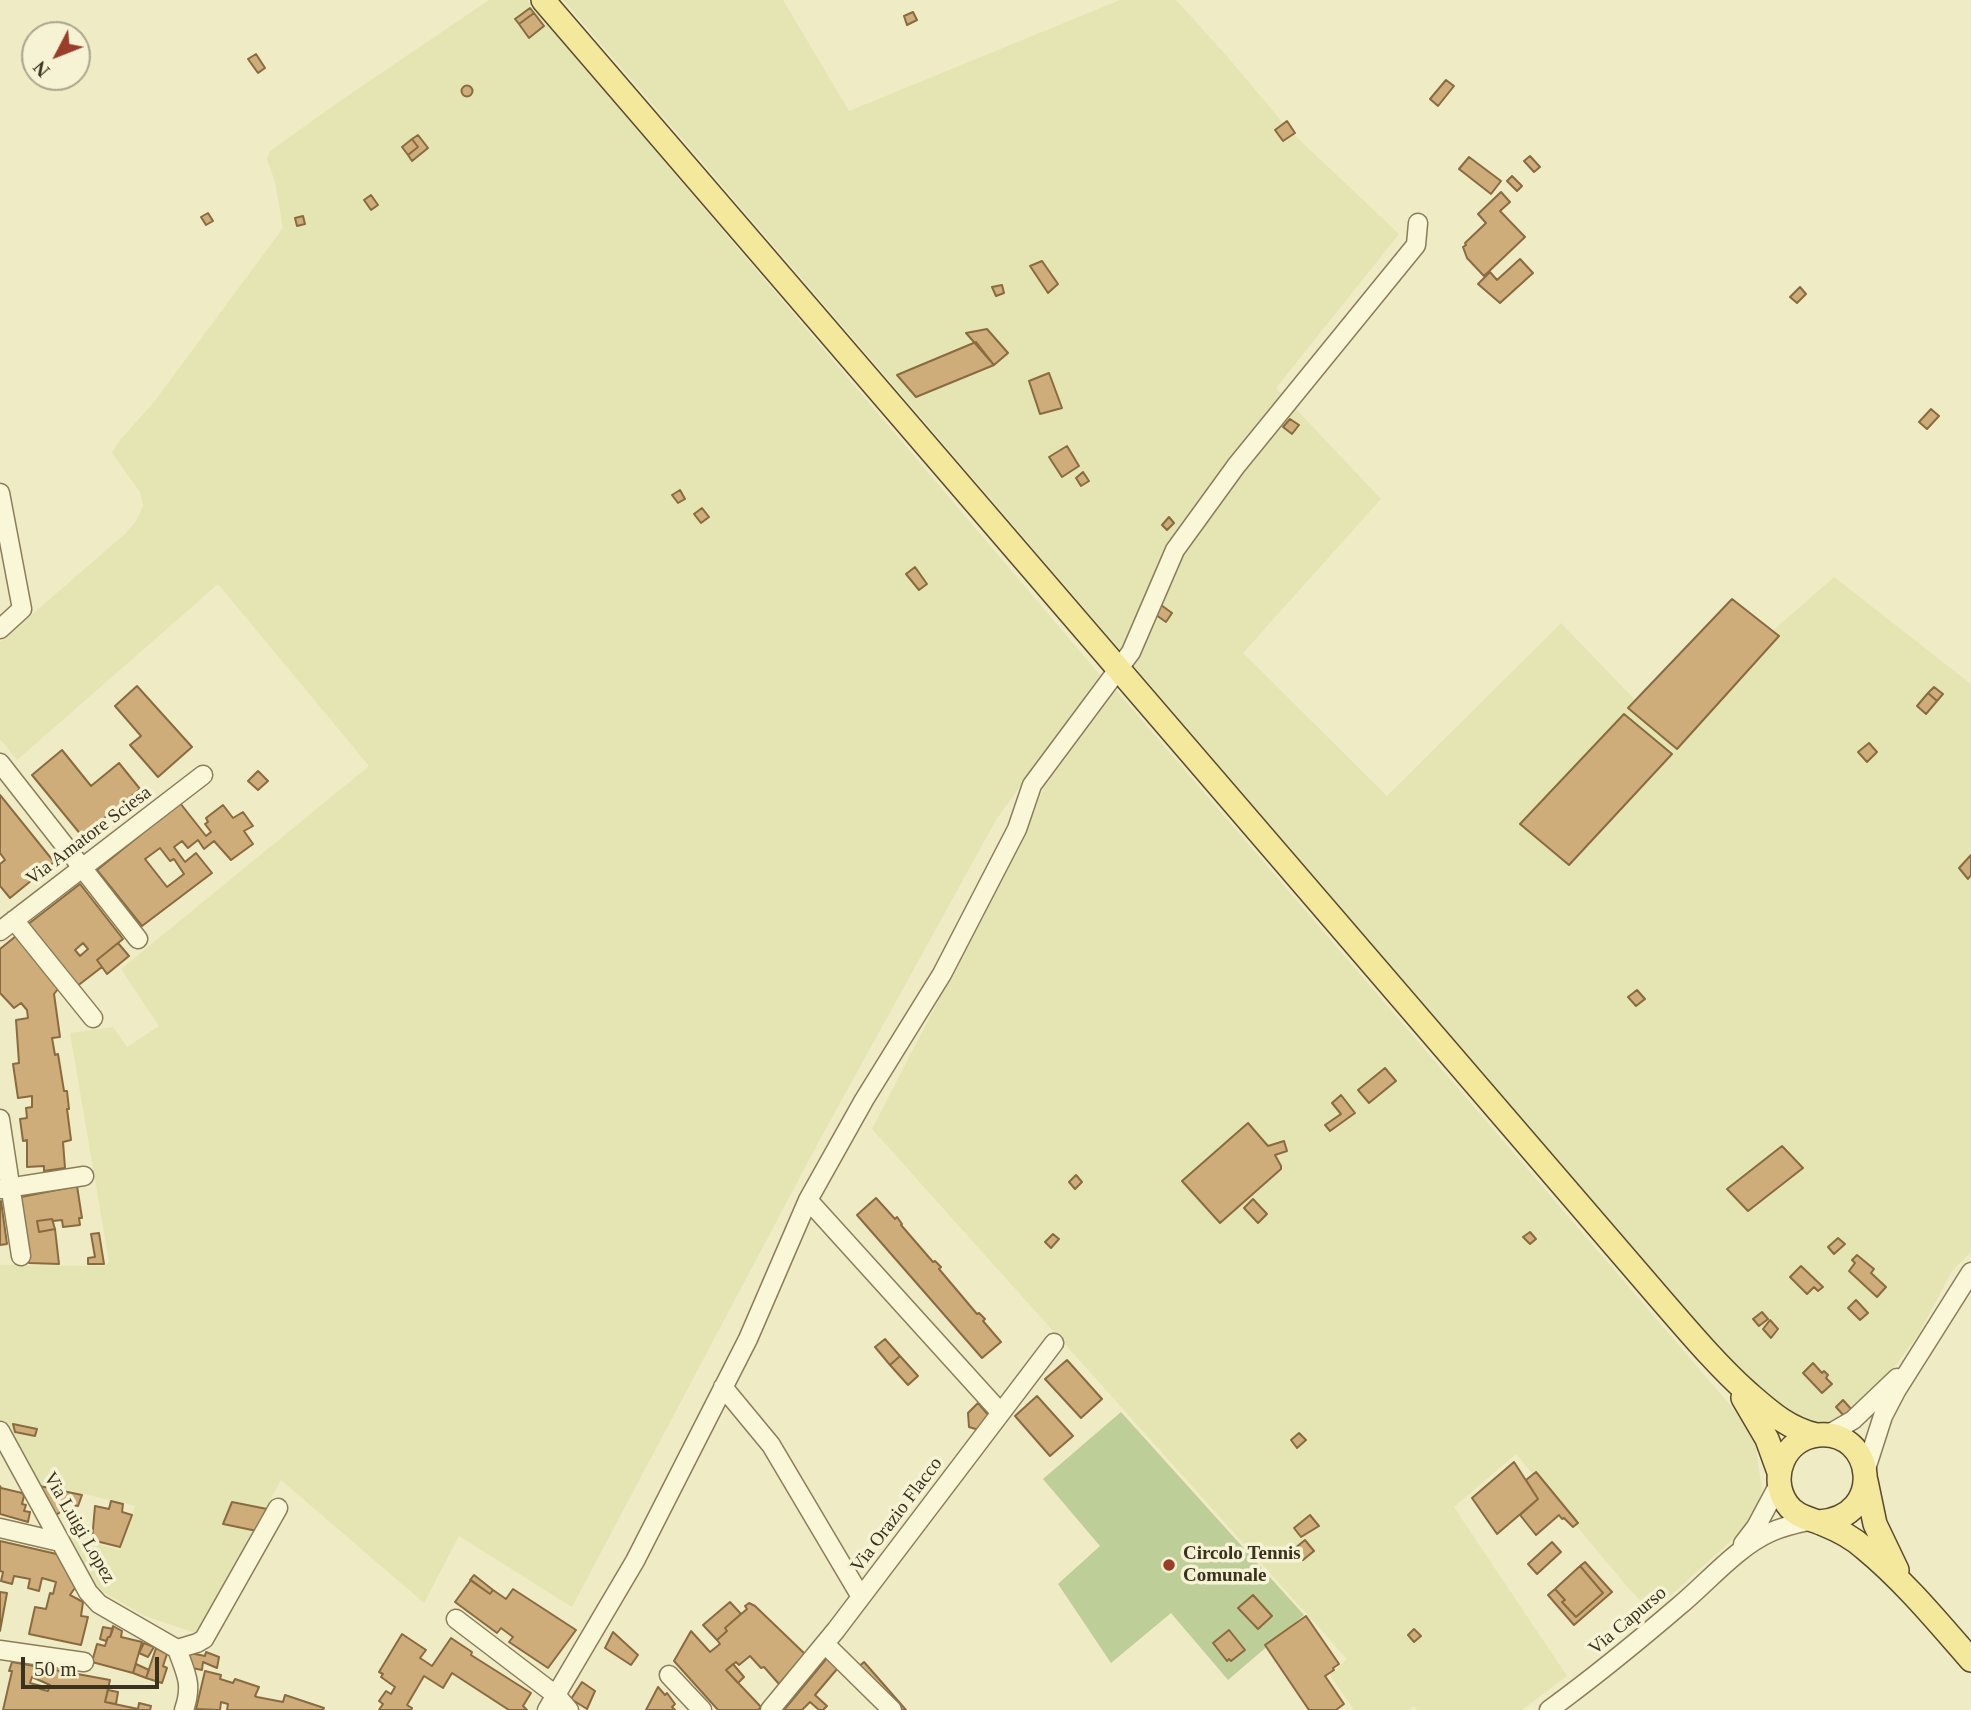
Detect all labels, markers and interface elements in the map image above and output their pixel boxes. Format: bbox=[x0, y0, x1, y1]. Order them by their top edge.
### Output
north arrow bbox=[21, 21, 91, 91]
text: N bbox=[29, 57, 54, 81]
street label: Via Amatore Sciesa bbox=[22, 782, 156, 890]
street label: Via Orazio Flacco bbox=[846, 1453, 948, 1577]
street label: Via Luigi Lopez bbox=[38, 1468, 120, 1588]
place label: Circolo Tennis Comunale bbox=[1183, 1543, 1301, 1587]
marker: Circolo Tennis Comunale bbox=[1161, 1557, 1177, 1573]
street label: Via Capurso bbox=[1585, 1582, 1671, 1660]
scale bar bbox=[24, 1644, 163, 1688]
text: 50 m bbox=[34, 1657, 77, 1681]

